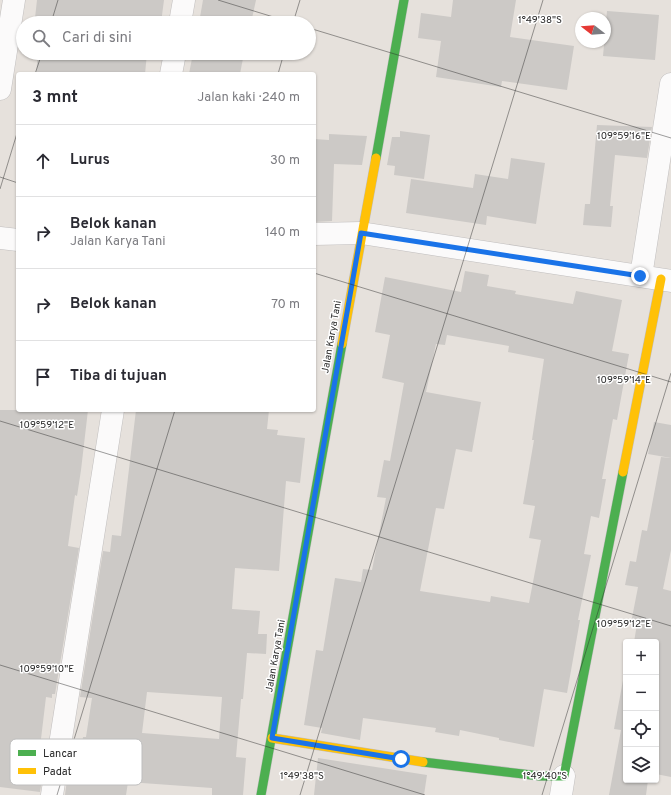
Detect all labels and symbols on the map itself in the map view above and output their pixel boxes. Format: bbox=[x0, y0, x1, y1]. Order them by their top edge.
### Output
north arrow bbox=[575, 12, 611, 48]
text: 1°49'38"S bbox=[518, 14, 562, 27]
text: 109°59'16"E bbox=[597, 130, 651, 143]
route end bbox=[631, 267, 649, 285]
street label: Jalan Karya Tani bbox=[319, 300, 345, 374]
text: 109°59'14"E bbox=[597, 374, 651, 387]
text: 109°59'12"E bbox=[20, 419, 74, 432]
text: 109°59'12"E bbox=[597, 618, 651, 631]
street label: Jalan Karya Tani bbox=[263, 619, 289, 693]
text: 109°59'10"E bbox=[20, 663, 74, 676]
legend bbox=[10, 739, 142, 785]
text: Lancar bbox=[43, 747, 78, 761]
route start bbox=[392, 750, 410, 768]
text: Padat bbox=[43, 765, 72, 779]
text: 1°49'38"S bbox=[280, 770, 324, 783]
text: 1°49'40"S bbox=[523, 770, 567, 783]

